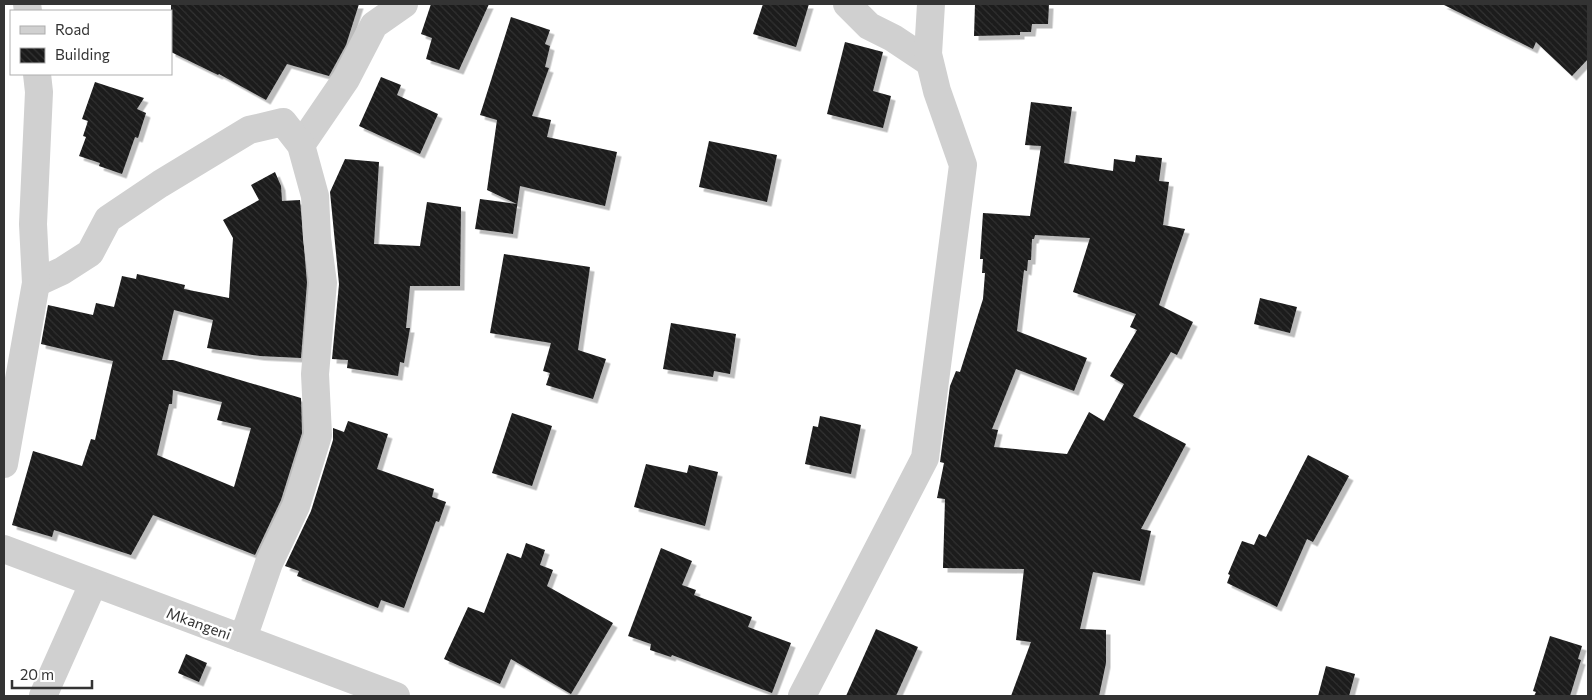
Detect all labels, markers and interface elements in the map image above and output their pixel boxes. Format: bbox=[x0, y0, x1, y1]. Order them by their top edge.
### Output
legend bbox=[10, 10, 172, 75]
text: Road bbox=[55, 20, 90, 38]
text: Building bbox=[55, 45, 110, 63]
street label: Mkangeni bbox=[164, 603, 234, 643]
scale bar bbox=[12, 658, 92, 690]
text: 20 m bbox=[20, 665, 54, 683]

